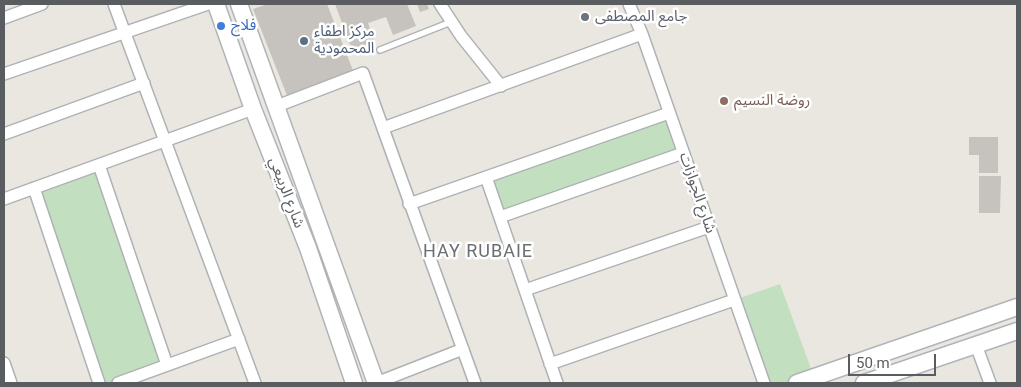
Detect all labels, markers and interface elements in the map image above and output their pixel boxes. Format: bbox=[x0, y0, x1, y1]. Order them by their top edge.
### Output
place label: جامع المصطفى bbox=[595, 8, 687, 26]
marker: جامع المصطفى bbox=[579, 11, 591, 23]
place label: فلاح bbox=[231, 17, 256, 35]
marker: فلاح bbox=[215, 20, 227, 32]
place label: مركز اطفاء المحمودية bbox=[314, 23, 375, 58]
marker: مركز اطفاء المحمودية bbox=[298, 35, 310, 47]
place label: روضة النسيم bbox=[734, 92, 810, 110]
marker: روضة النسيم bbox=[718, 95, 730, 107]
street label: شارع الجوازات bbox=[675, 150, 719, 236]
street label: شارع الربيعي bbox=[264, 155, 308, 231]
district label: HAY RUBAIE bbox=[422, 241, 534, 263]
scale bar bbox=[851, 344, 938, 376]
text: 50 m bbox=[856, 354, 890, 372]

